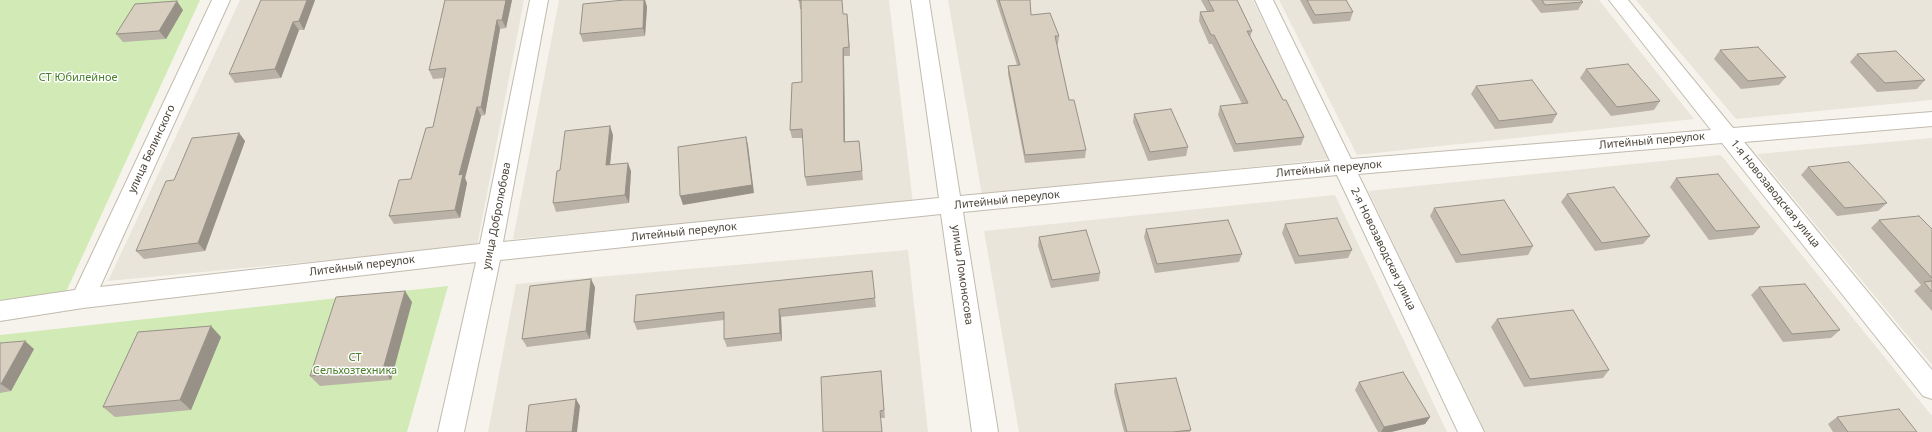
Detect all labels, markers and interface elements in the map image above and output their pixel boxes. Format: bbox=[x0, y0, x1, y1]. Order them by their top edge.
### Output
park label: СТ Юбилейное bbox=[38, 71, 118, 85]
street label: улица Белинского bbox=[126, 103, 178, 195]
street label: Литейный переулок bbox=[1599, 130, 1705, 152]
street label: 1-я Новозаводская улица bbox=[1727, 137, 1823, 251]
street label: Литейный переулок bbox=[1276, 158, 1382, 180]
street label: улица Добролюбова bbox=[480, 161, 514, 271]
street label: 2-я Новозаводская улица bbox=[1348, 186, 1418, 312]
street label: Литейный переулок bbox=[953, 188, 1061, 212]
street label: Литейный переулок bbox=[630, 220, 738, 244]
street label: улица Ломоносова bbox=[948, 224, 976, 326]
street label: Литейный переулок bbox=[308, 253, 416, 279]
park label: СТ Сельхозтехника bbox=[313, 351, 397, 377]

